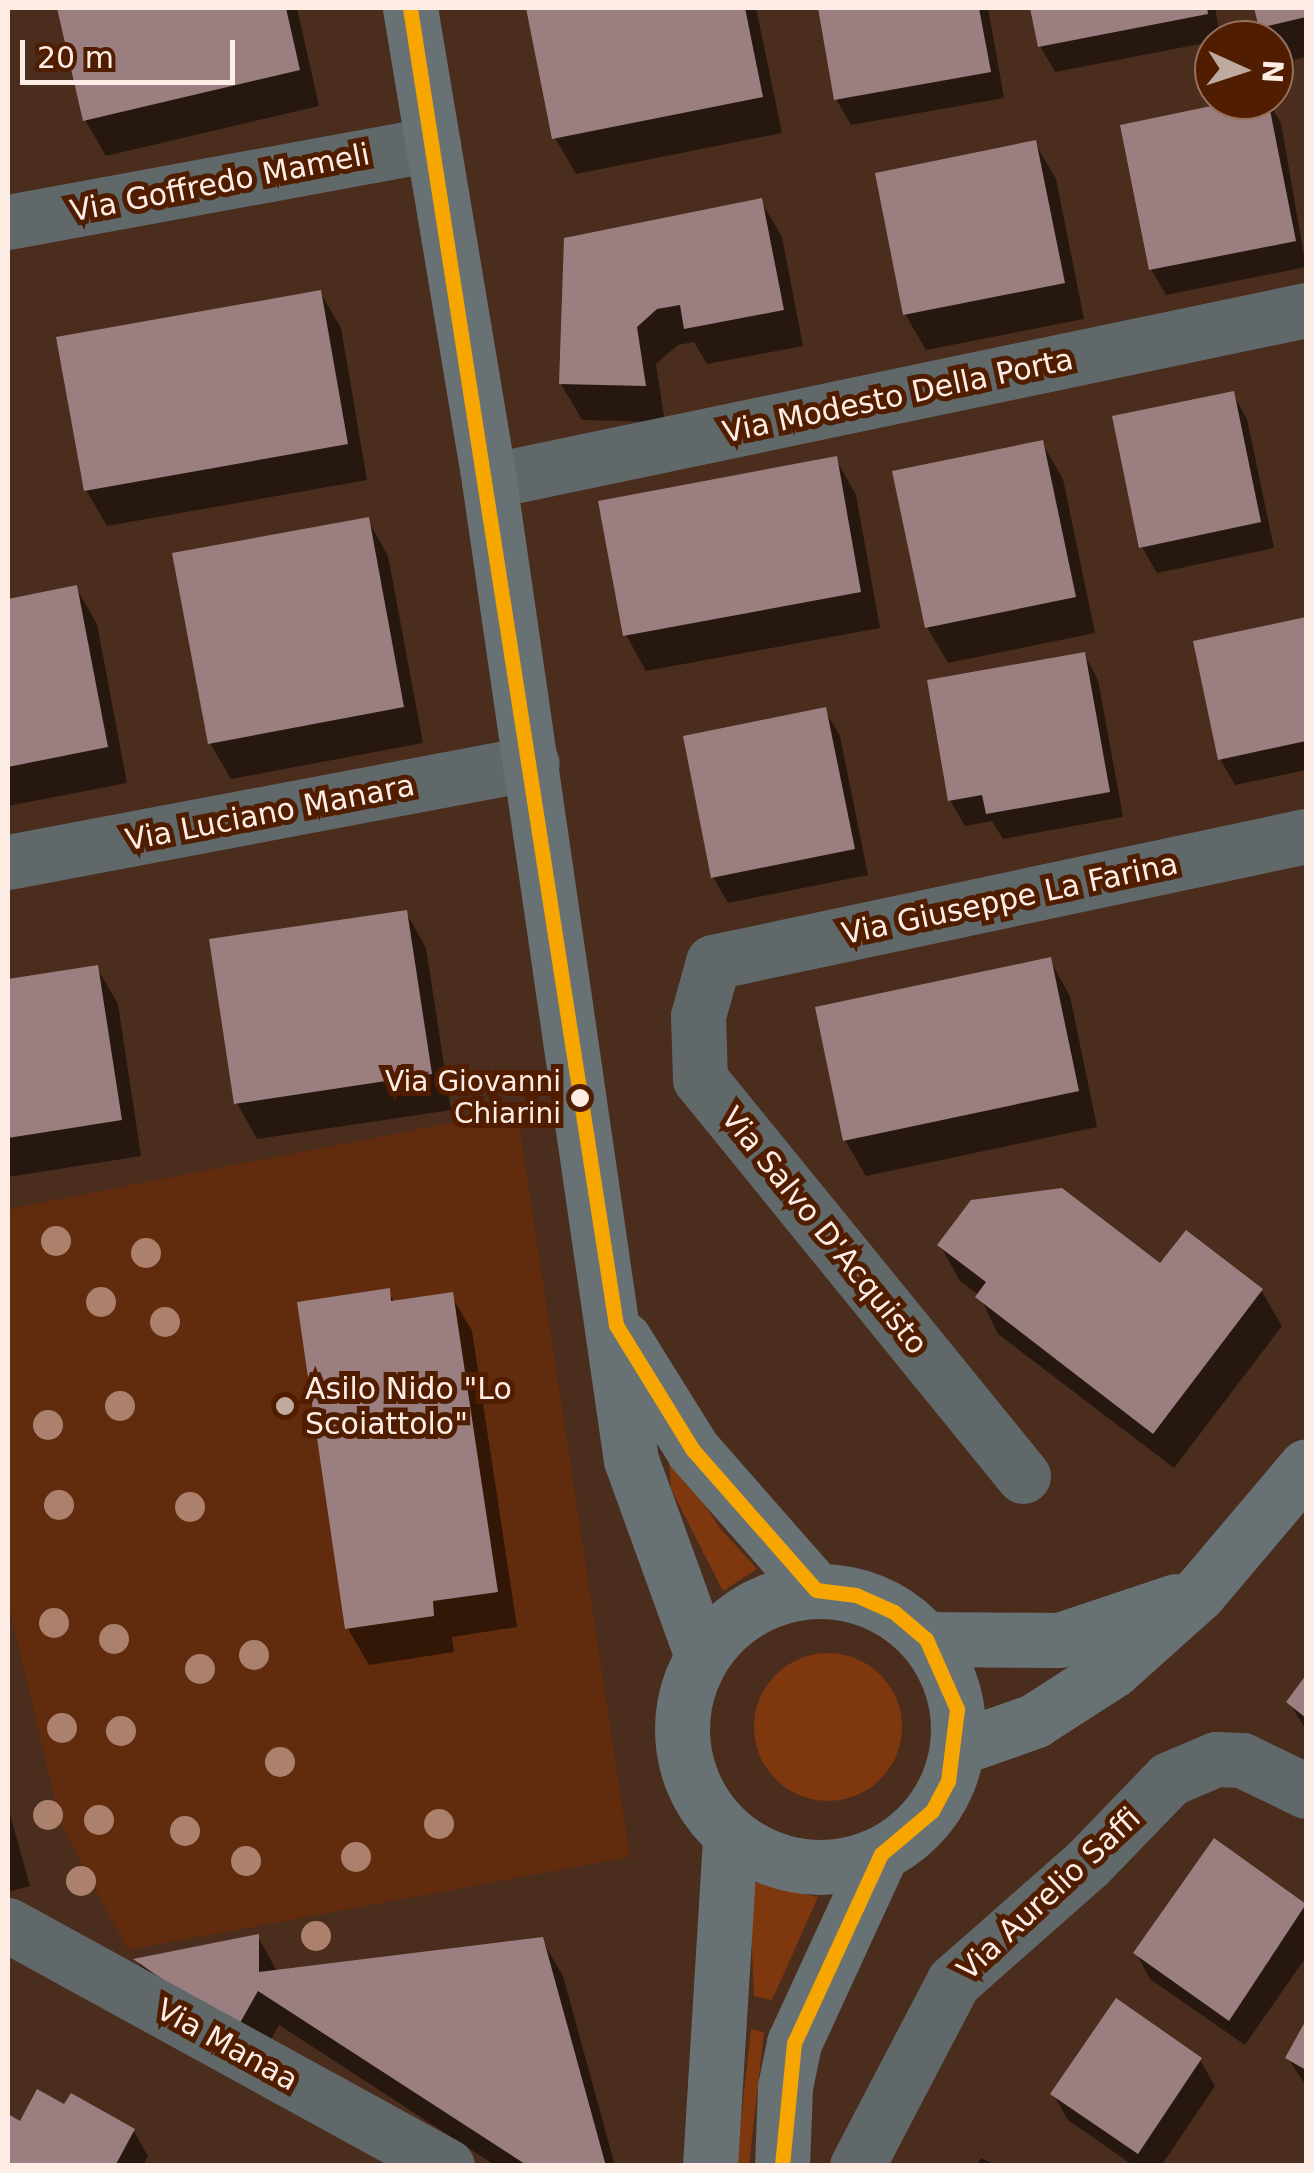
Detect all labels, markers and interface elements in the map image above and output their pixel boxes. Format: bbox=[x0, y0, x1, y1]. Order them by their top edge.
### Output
scale bar bbox=[25, 20, 240, 82]
north arrow bbox=[1194, 20, 1294, 120]
text: 20 m bbox=[37, 40, 114, 75]
text: N bbox=[1255, 59, 1290, 84]
street label: Via Goffredo Mameli bbox=[67, 136, 373, 230]
street label: Via Modesto Della Porta bbox=[720, 341, 1076, 451]
street label: Via Luciano Manara bbox=[122, 767, 418, 859]
street label: Via Giuseppe La Farina bbox=[839, 846, 1181, 952]
place label: Via Giovanni Chiarini bbox=[385, 1065, 561, 1131]
marker: Via Giovanni Chiarini bbox=[570, 1088, 590, 1108]
street label: Via Salvo D'Acquisto bbox=[713, 1100, 935, 1362]
place label: Asilo Nido "Lo Scoiattolo" bbox=[305, 1371, 512, 1442]
marker: Asilo Nido "Lo Scoiattolo" bbox=[274, 1395, 296, 1417]
street label: Via Aurelio Saffi bbox=[950, 1800, 1148, 1988]
street label: Via Manaa bbox=[150, 1991, 304, 2099]

